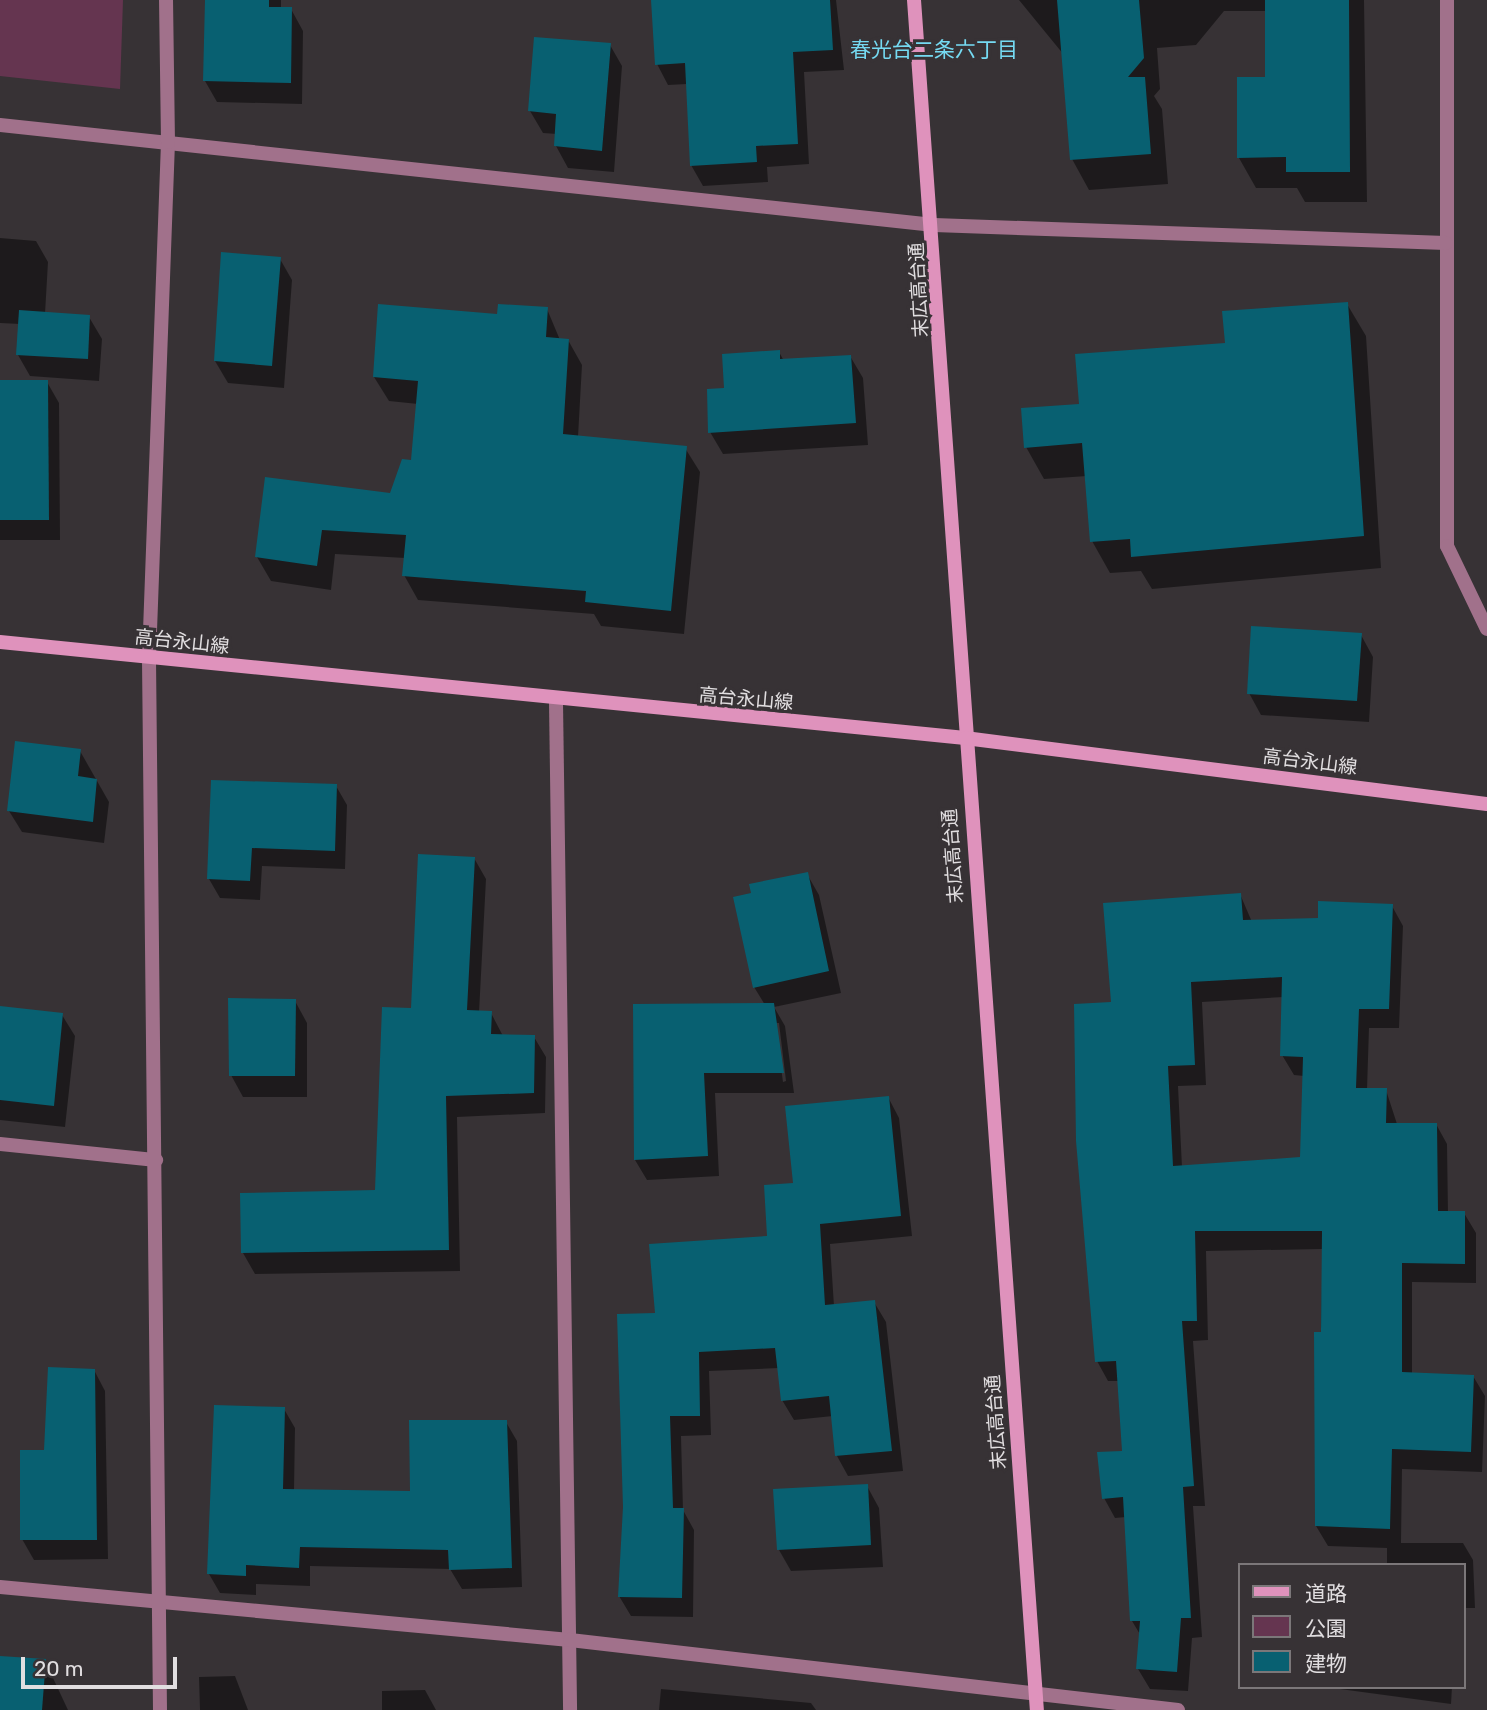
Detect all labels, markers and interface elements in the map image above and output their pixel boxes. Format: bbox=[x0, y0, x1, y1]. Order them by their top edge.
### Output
district label: 春光台二条六丁目 bbox=[850, 37, 1018, 63]
street label: 末広高台通 bbox=[905, 242, 933, 338]
street label: 高台永山線 bbox=[134, 626, 230, 658]
street label: 高台永山線 bbox=[698, 684, 794, 714]
street label: 高台永山線 bbox=[1261, 745, 1359, 779]
street label: 末広高台通 bbox=[938, 808, 968, 904]
street label: 末広高台通 bbox=[981, 1374, 1011, 1470]
legend bbox=[1238, 1563, 1466, 1689]
text: 道路 bbox=[1305, 1581, 1347, 1606]
text: 公園 bbox=[1305, 1616, 1347, 1641]
scale bar bbox=[24, 1644, 180, 1688]
text: 建物 bbox=[1305, 1651, 1347, 1676]
text: 20 m bbox=[34, 1656, 83, 1681]

